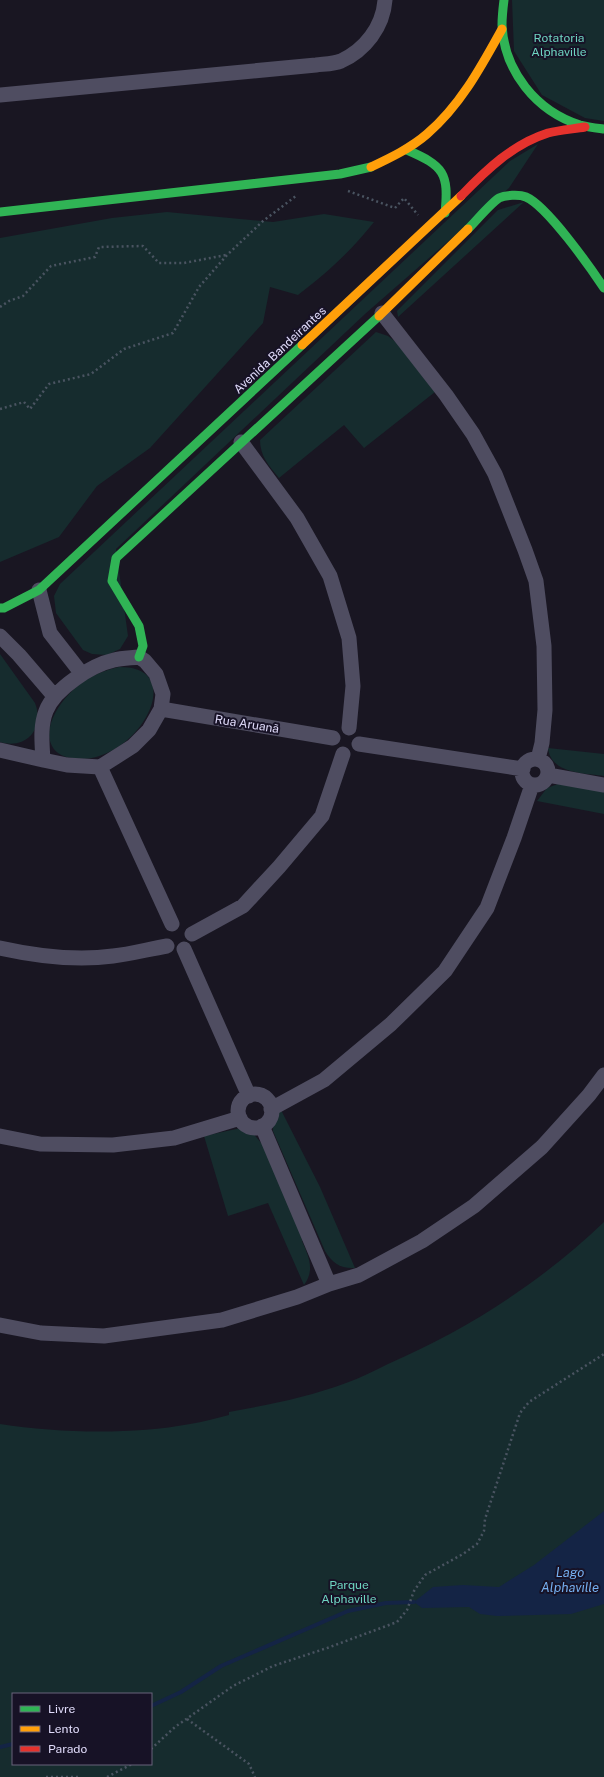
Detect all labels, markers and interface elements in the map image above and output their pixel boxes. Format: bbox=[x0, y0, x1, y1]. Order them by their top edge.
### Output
park label: Rotatoria Alphaville bbox=[531, 31, 587, 59]
street label: Avenida Bandeirantes bbox=[231, 304, 329, 396]
street label: Rua Aruanã bbox=[214, 712, 280, 736]
water label: Lago Alphaville bbox=[541, 1565, 599, 1595]
park label: Parque Alphaville bbox=[321, 1578, 377, 1606]
legend bbox=[12, 1693, 152, 1765]
text: Livre bbox=[48, 1702, 76, 1716]
text: Lento bbox=[48, 1722, 80, 1736]
text: Parado bbox=[48, 1742, 87, 1756]

